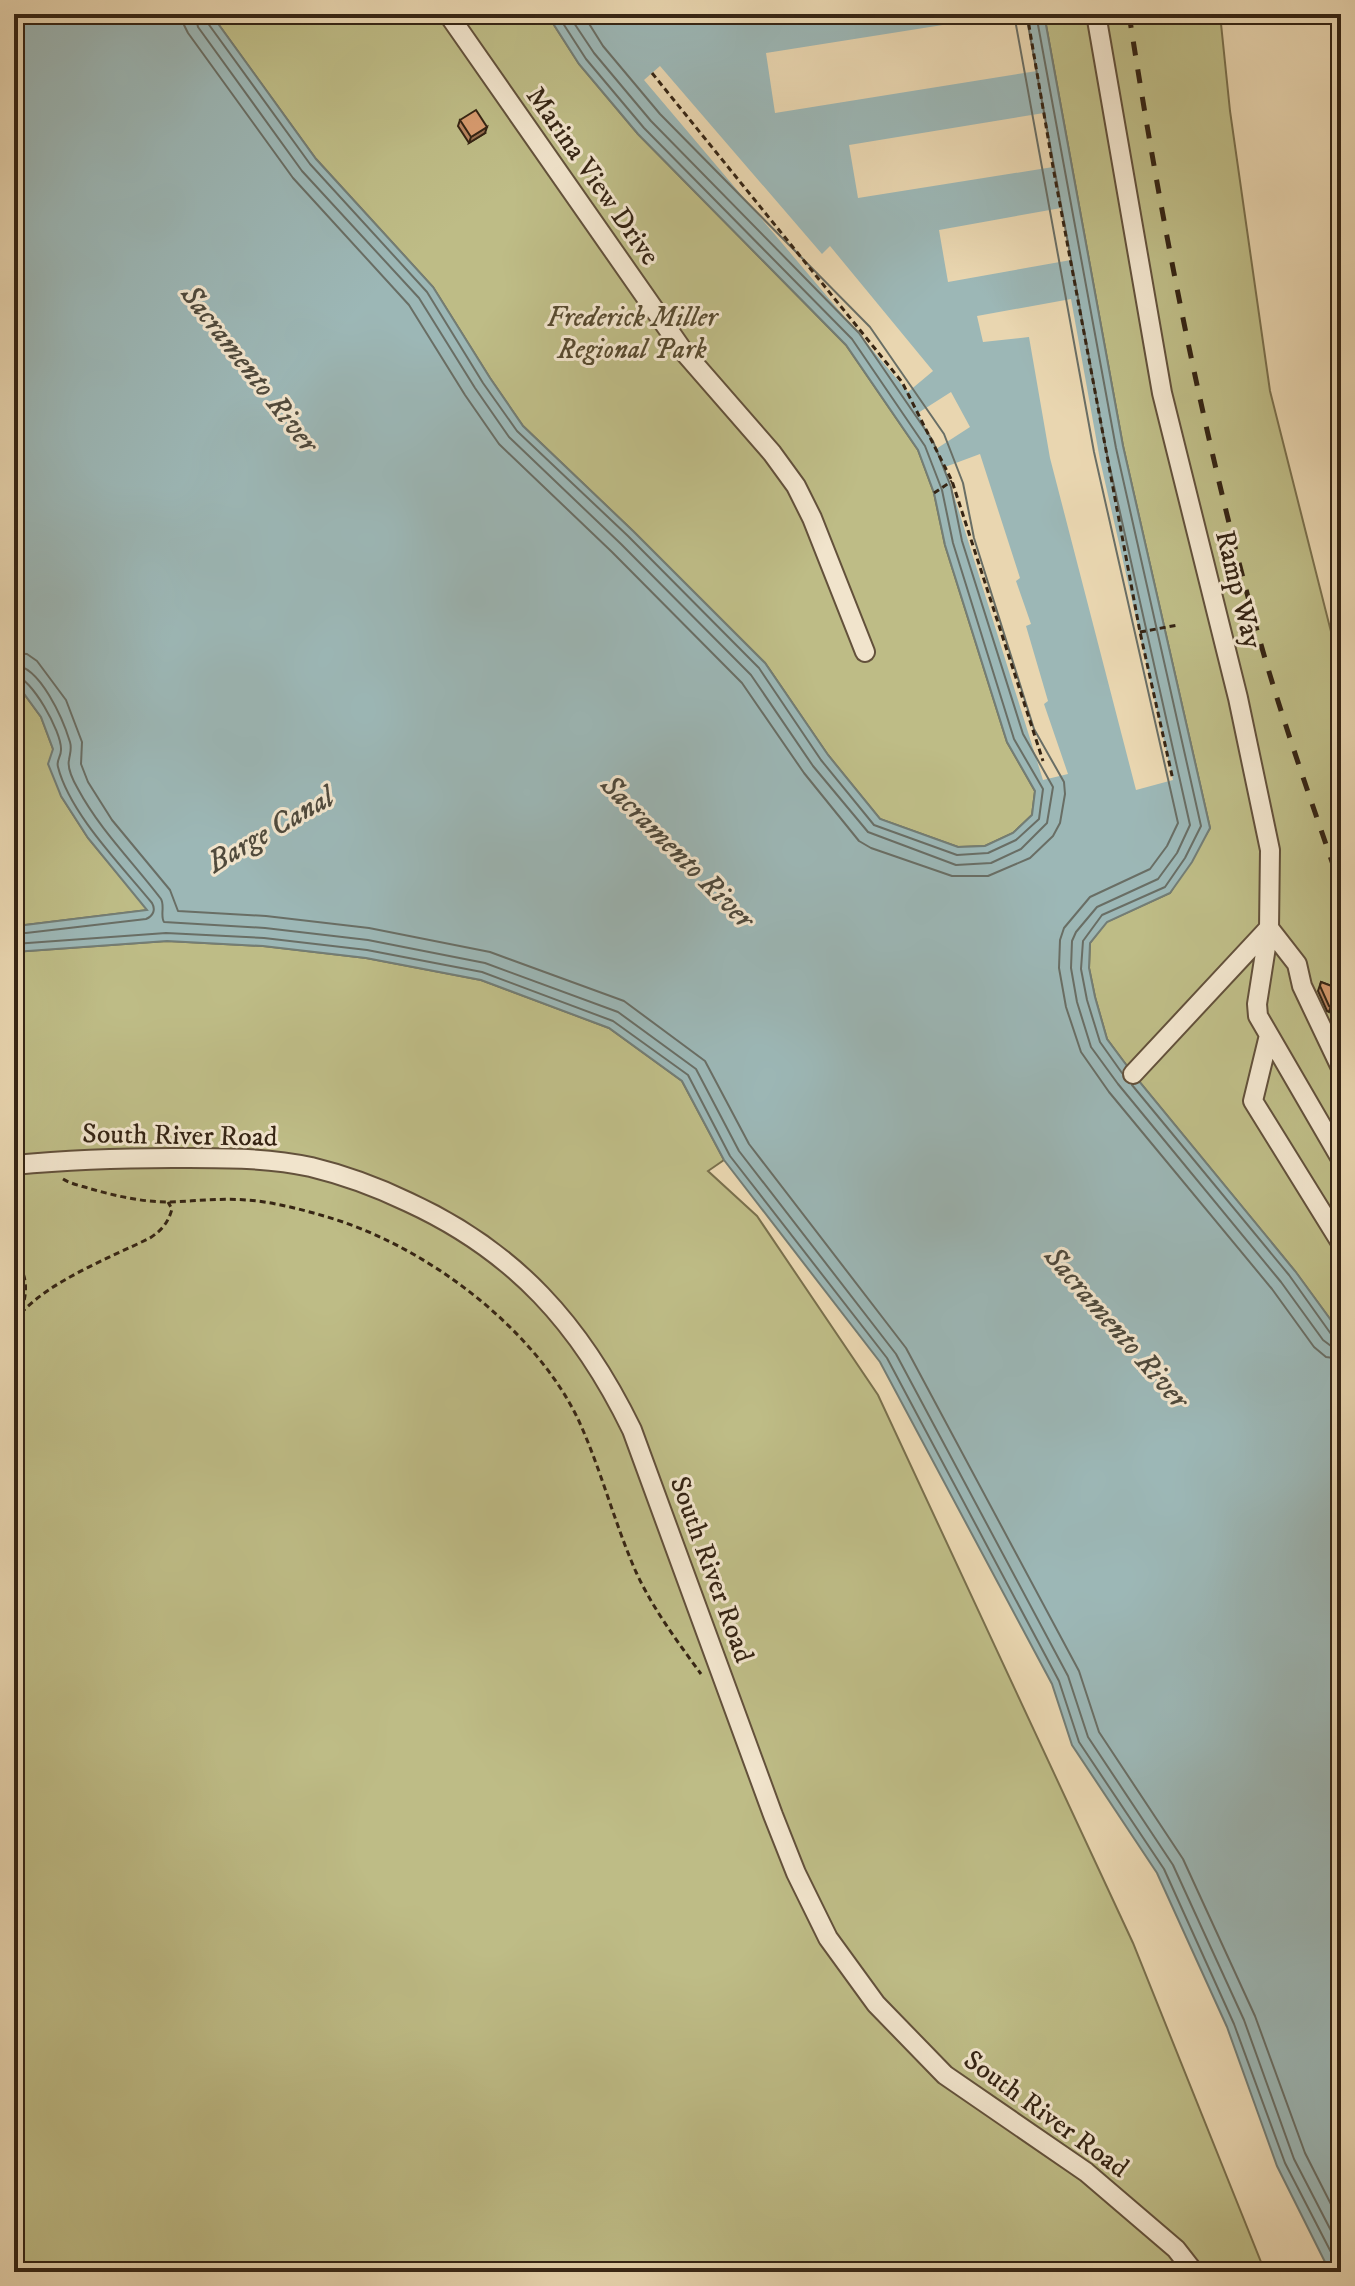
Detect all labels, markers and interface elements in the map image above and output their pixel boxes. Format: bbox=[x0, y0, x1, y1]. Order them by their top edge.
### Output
street label: Marina View Drive bbox=[518, 80, 667, 272]
water label: Sacramento River bbox=[171, 277, 327, 462]
park label: Frederick Miller Regional Park bbox=[547, 300, 719, 367]
street label: Ramp Way bbox=[1207, 527, 1270, 653]
water label: Sacramento River bbox=[591, 767, 763, 938]
water label: Barge Canal bbox=[200, 778, 344, 882]
street label: South River Road bbox=[82, 1116, 278, 1155]
water label: Sacramento River bbox=[1035, 1239, 1198, 1418]
street label: South River Road bbox=[662, 1472, 761, 1667]
street label: South River Road bbox=[957, 2043, 1136, 2186]

